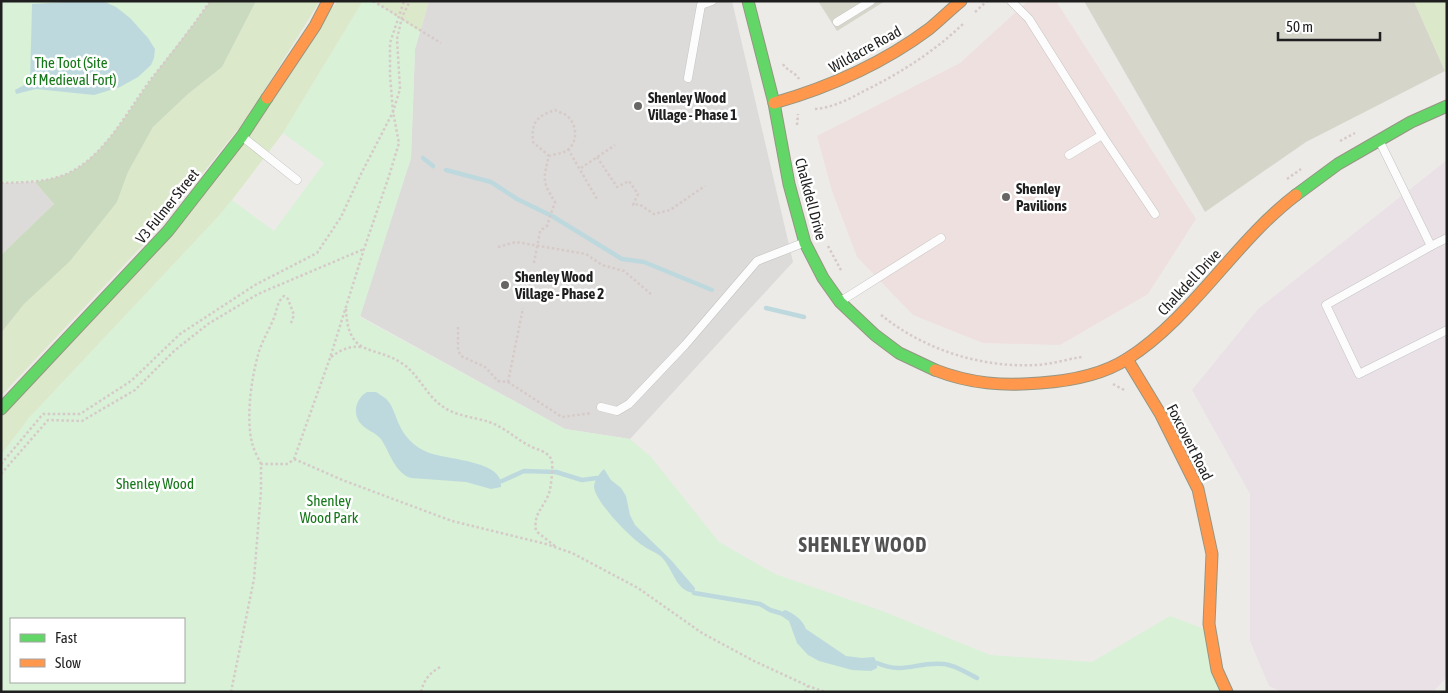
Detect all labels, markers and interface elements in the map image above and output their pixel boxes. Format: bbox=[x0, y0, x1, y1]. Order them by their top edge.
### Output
scale bar bbox=[1278, 10, 1380, 42]
text: 50 m bbox=[1286, 18, 1313, 35]
street label: Wildacre Road bbox=[826, 22, 904, 76]
park label: The Toot (Site of Medieval Fort) bbox=[25, 54, 117, 88]
place label: Shenley Wood Village - Phase 1 bbox=[647, 89, 737, 123]
marker: Shenley Wood Village - Phase 1 bbox=[632, 100, 644, 112]
street label: Chalkdell Drive bbox=[792, 156, 830, 242]
street label: V3 Fulmer Street bbox=[132, 165, 202, 247]
place label: Shenley Pavilions bbox=[1016, 180, 1067, 214]
marker: Shenley Pavilions bbox=[1000, 191, 1012, 203]
street label: Chalkdell Drive bbox=[1154, 245, 1224, 319]
place label: Shenley Wood Village - Phase 2 bbox=[514, 268, 604, 302]
marker: Shenley Wood Village - Phase 2 bbox=[499, 279, 511, 291]
street label: Foxcovert Road bbox=[1164, 401, 1216, 483]
park label: Shenley Wood bbox=[116, 475, 194, 492]
park label: Shenley Wood Park bbox=[300, 492, 359, 526]
district label: SHENLEY WOOD bbox=[798, 533, 928, 556]
legend bbox=[10, 618, 185, 683]
text: Fast bbox=[55, 629, 77, 646]
text: Slow bbox=[55, 654, 81, 671]

